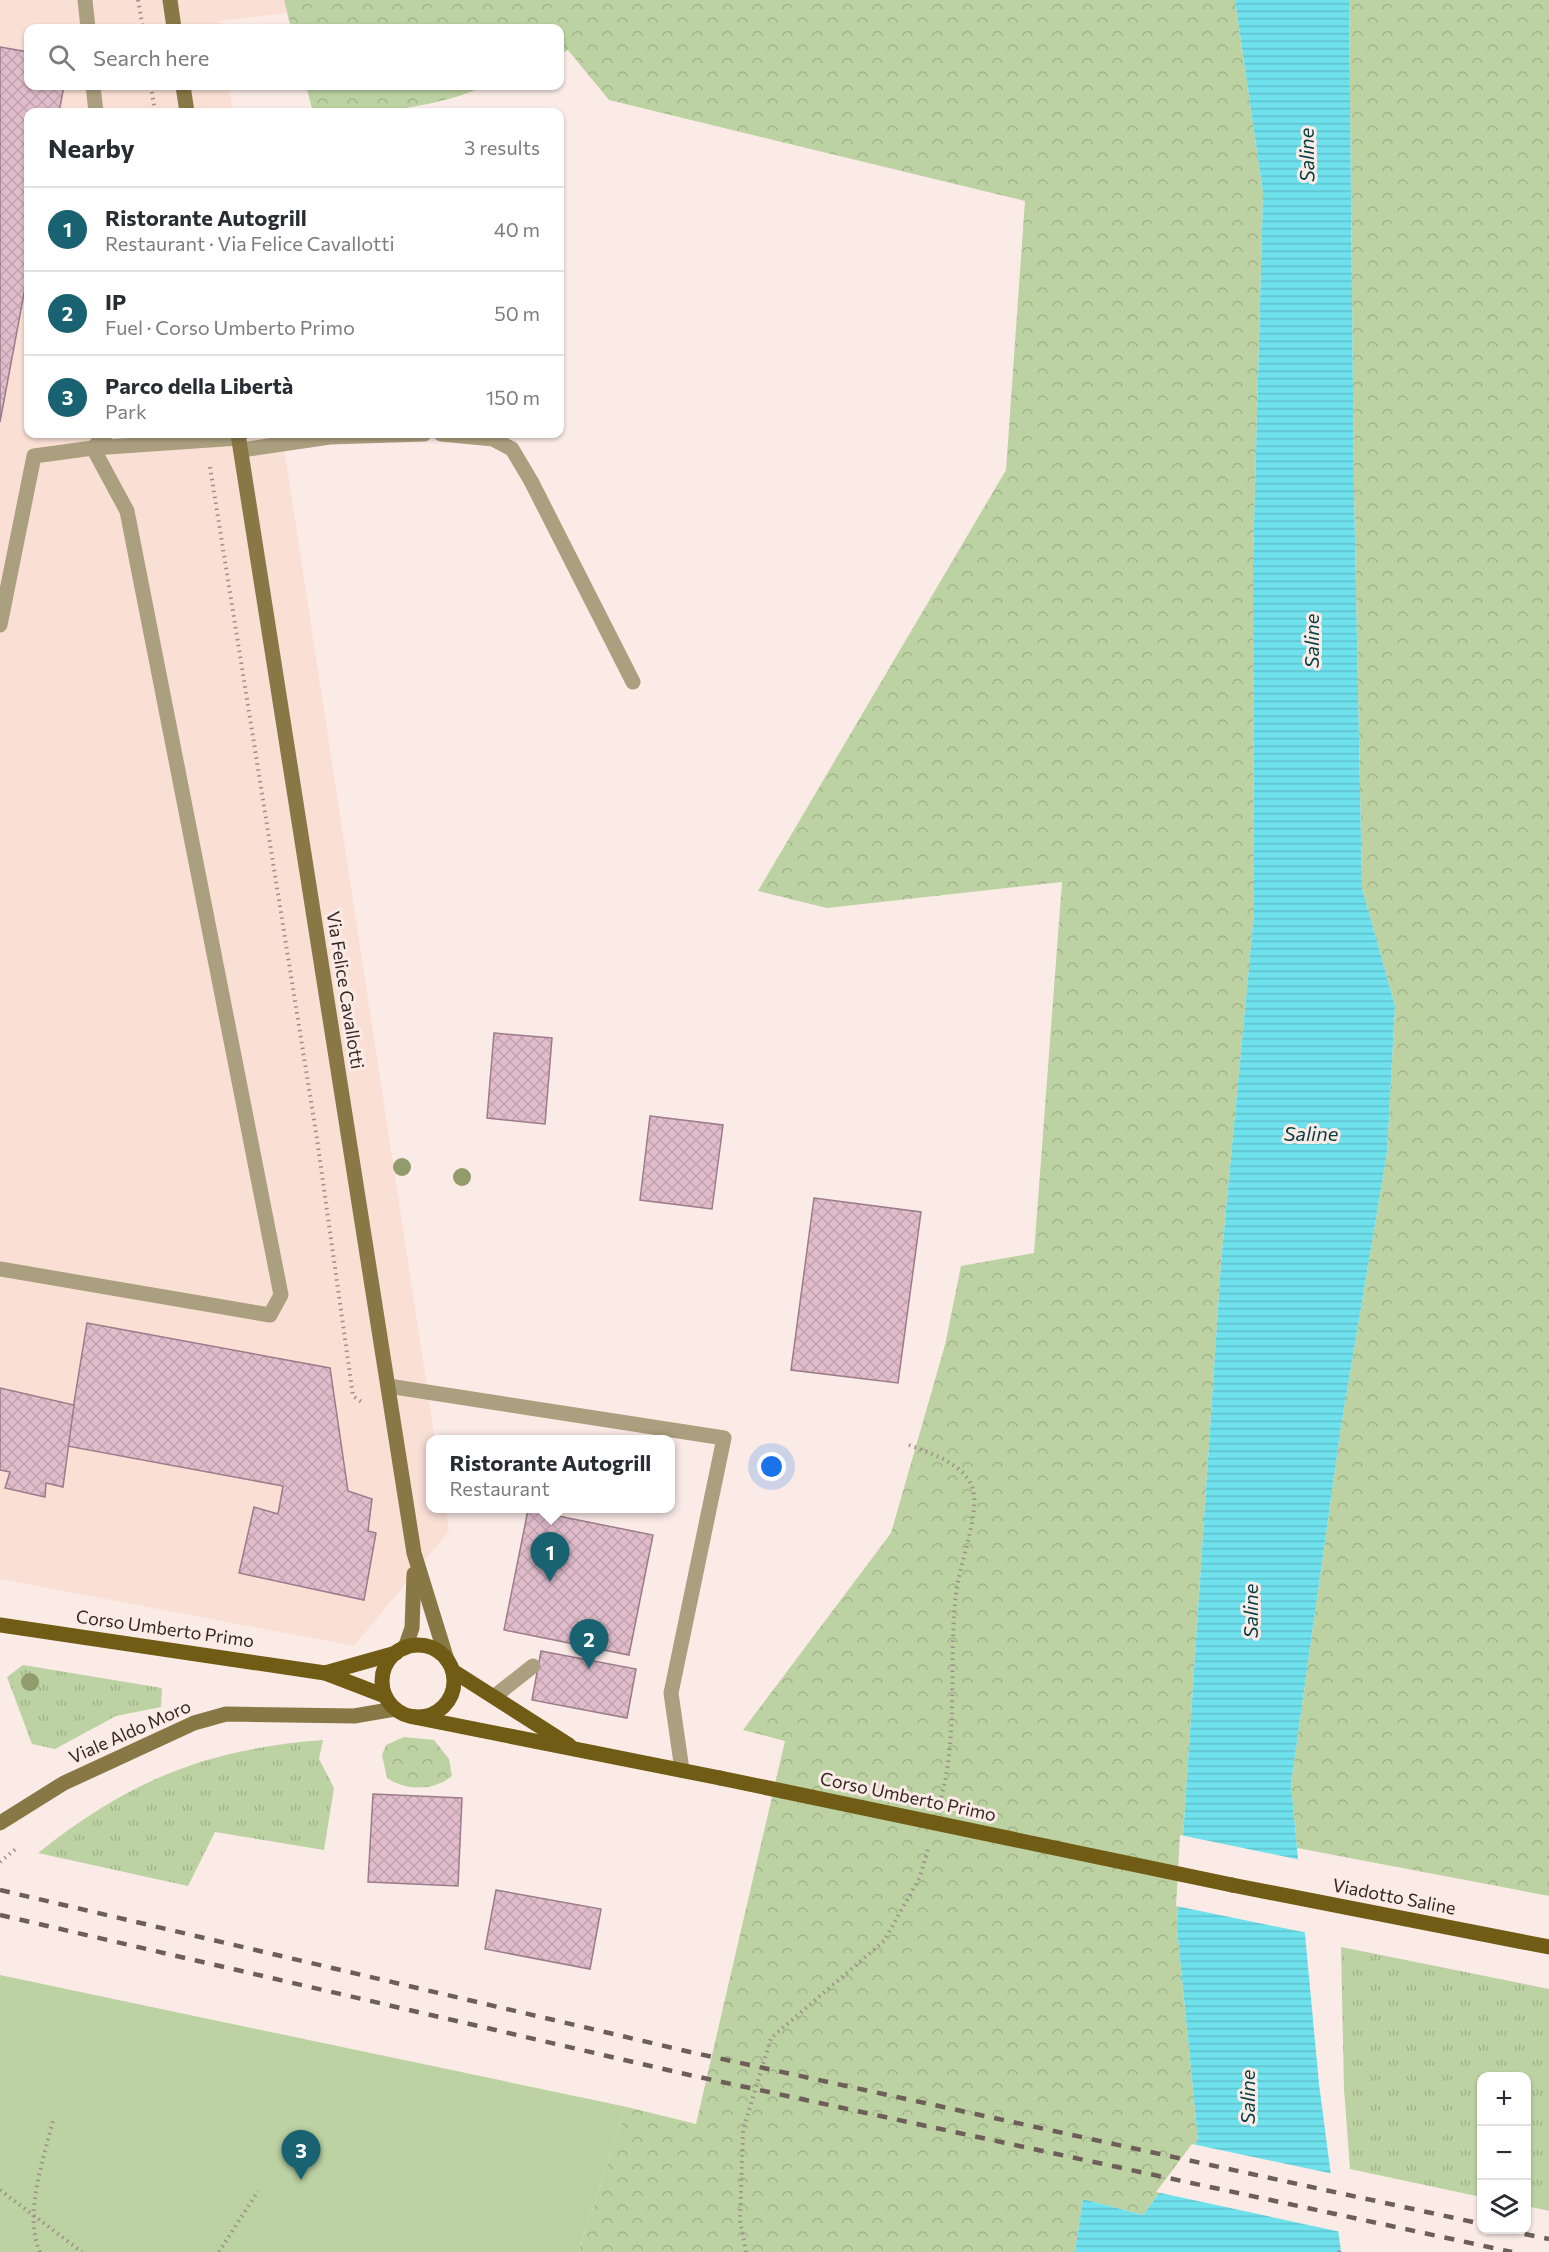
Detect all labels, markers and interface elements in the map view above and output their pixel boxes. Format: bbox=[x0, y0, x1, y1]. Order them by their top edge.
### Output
search box bbox=[24, 24, 564, 90]
icon: search bbox=[45, 41, 78, 74]
text: Search here bbox=[93, 44, 209, 71]
water label: Saline bbox=[1294, 127, 1318, 182]
text: Nearby bbox=[48, 132, 135, 163]
text: 3 results bbox=[464, 135, 540, 159]
text: Ristorante Autogrill bbox=[105, 204, 307, 231]
text: 1 bbox=[63, 217, 72, 241]
text: 40 m bbox=[494, 217, 540, 241]
text: Restaurant · Via Felice Cavallotti bbox=[105, 231, 395, 255]
text: IP bbox=[105, 288, 126, 315]
text: 2 bbox=[62, 301, 73, 325]
text: 50 m bbox=[494, 301, 540, 325]
text: Fuel · Corso Umberto Primo bbox=[105, 315, 355, 339]
text: Parco della Libertà bbox=[105, 372, 293, 399]
text: 3 bbox=[62, 385, 73, 409]
text: 150 m bbox=[486, 385, 540, 409]
text: Park bbox=[105, 399, 147, 423]
water label: Saline bbox=[1299, 613, 1323, 668]
street label: Via Felice Cavallotti bbox=[323, 909, 369, 1070]
water label: Saline bbox=[1284, 1121, 1339, 1145]
popup bbox=[426, 1435, 675, 1513]
text: Ristorante Autogrill bbox=[450, 1449, 651, 1476]
your location bbox=[757, 1452, 786, 1481]
text: Restaurant bbox=[450, 1476, 550, 1500]
pin: 1 bbox=[530, 1532, 570, 1582]
water label: Saline bbox=[1238, 1583, 1262, 1638]
street label: Corso Umberto Primo bbox=[75, 1605, 256, 1651]
pin: 2 bbox=[570, 1620, 608, 1669]
street label: Viale Aldo Moro bbox=[65, 1694, 194, 1768]
street label: Corso Umberto Primo bbox=[818, 1767, 998, 1825]
street label: Viadotto Saline bbox=[1331, 1873, 1458, 1919]
water label: Saline bbox=[1235, 2069, 1259, 2124]
map controls bbox=[1477, 2072, 1531, 2234]
button: + bbox=[1477, 2072, 1531, 2126]
button: − bbox=[1477, 2126, 1531, 2180]
pin: 3 bbox=[282, 2130, 320, 2180]
button: layers bbox=[1477, 2180, 1531, 2234]

